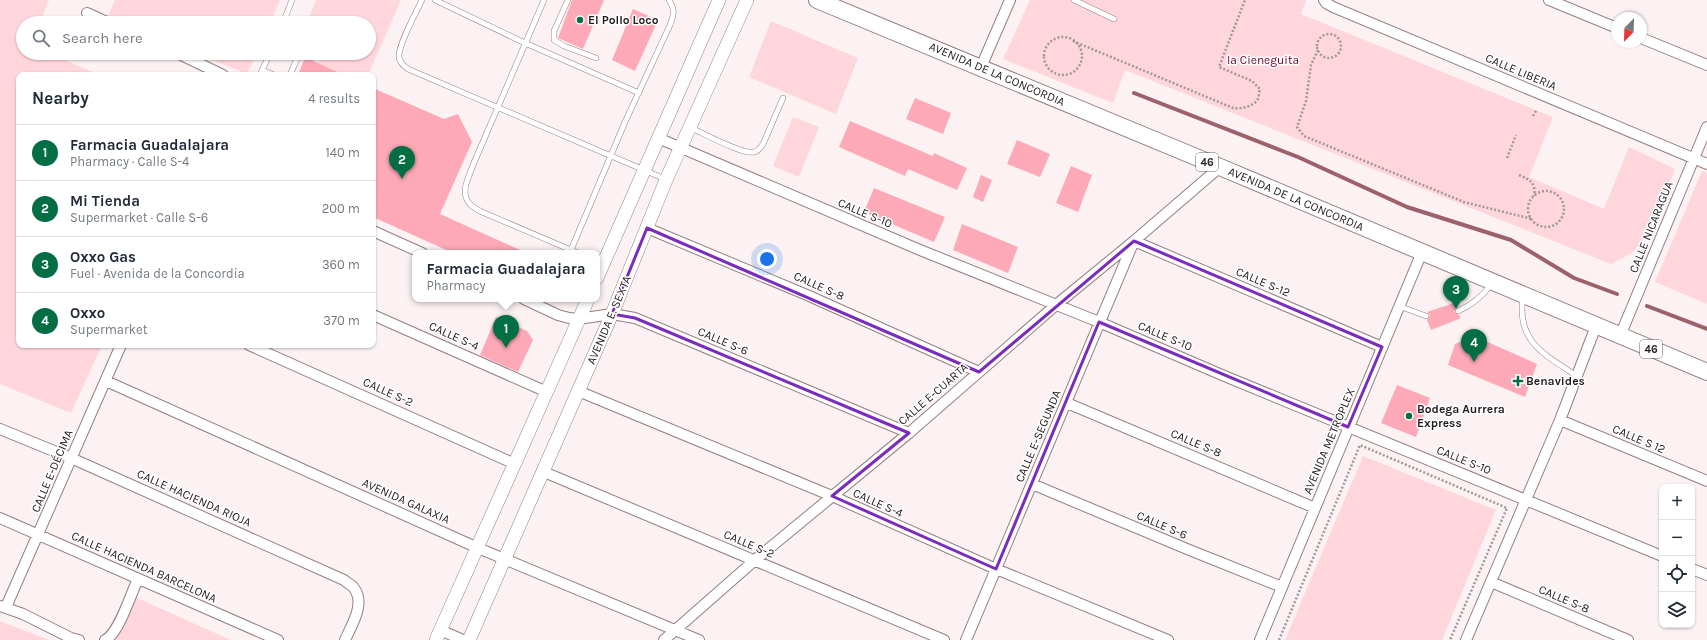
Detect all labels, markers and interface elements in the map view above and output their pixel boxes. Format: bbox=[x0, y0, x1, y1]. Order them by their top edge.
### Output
north arrow bbox=[1611, 12, 1647, 48]
place label: El Pollo Loco bbox=[588, 13, 659, 27]
marker: El Pollo Loco bbox=[575, 15, 585, 25]
search box bbox=[16, 16, 376, 60]
icon: search bbox=[30, 27, 52, 49]
text: Search here bbox=[62, 29, 143, 47]
street label: AVENIDA DE LA CONCORDIA bbox=[927, 39, 1067, 109]
street label: CALLE LIBERIA bbox=[1483, 51, 1559, 93]
park label: la Cieneguita bbox=[1227, 53, 1299, 67]
text: Nearby bbox=[32, 88, 89, 108]
text: 4 results bbox=[308, 91, 360, 106]
text: Farmacia Guadalajara bbox=[70, 136, 229, 154]
text: 1 bbox=[43, 145, 47, 160]
text: 140 m bbox=[325, 145, 360, 160]
pin: 2 bbox=[389, 146, 415, 179]
road number: 46 bbox=[1196, 153, 1218, 171]
text: Pharmacy · Calle S-4 bbox=[70, 154, 189, 169]
street label: AVENIDA DE LA CONCORDIA bbox=[1226, 164, 1366, 234]
street label: CALLE NICARAGUA bbox=[1626, 179, 1676, 275]
text: Mi Tienda bbox=[70, 192, 140, 210]
street label: CALLE S-10 bbox=[836, 195, 894, 231]
text: 2 bbox=[41, 201, 49, 216]
text: 200 m bbox=[322, 201, 360, 216]
text: Supermarket · Calle S-6 bbox=[70, 210, 208, 225]
text: Oxxo Gas bbox=[70, 248, 136, 266]
your location bbox=[757, 249, 777, 269]
popup bbox=[412, 250, 600, 302]
text: 3 bbox=[41, 257, 49, 272]
text: 360 m bbox=[322, 257, 360, 272]
text: Farmacia Guadalajara bbox=[426, 260, 586, 278]
street label: CALLE S-12 bbox=[1234, 264, 1292, 300]
text: Fuel · Avenida de la Concordia bbox=[70, 266, 245, 281]
street label: CALLE S-8 bbox=[792, 269, 846, 303]
street label: AVENIDA E. SEXTA bbox=[584, 273, 634, 367]
pin: 3 bbox=[1443, 276, 1469, 309]
text: Pharmacy bbox=[426, 278, 485, 293]
text: Oxxo bbox=[70, 304, 105, 322]
text: 4 bbox=[41, 313, 49, 328]
text: 370 m bbox=[323, 313, 360, 328]
pin: 1 bbox=[493, 315, 519, 348]
street label: CALLE S-10 bbox=[1136, 318, 1194, 354]
street label: CALLE S-4 bbox=[427, 319, 481, 353]
text: Supermarket bbox=[70, 322, 148, 337]
street label: CALLE S-6 bbox=[696, 324, 750, 358]
pin: 4 bbox=[1461, 329, 1487, 362]
road number: 46 bbox=[1640, 340, 1662, 358]
street label: CALLE E-CUARTA bbox=[895, 360, 971, 428]
place label: Benavides bbox=[1526, 374, 1585, 388]
street label: CALLE S-2 bbox=[361, 375, 415, 409]
marker: Benavides bbox=[1513, 376, 1523, 386]
street label: AVENIDA METROPLEX bbox=[1300, 386, 1358, 496]
street label: CALLE E-SEGUNDA bbox=[1012, 388, 1064, 484]
place label: Bodega Aurrera Express bbox=[1417, 402, 1505, 430]
marker: Bodega Aurrera Express bbox=[1404, 411, 1414, 421]
street label: CALLE S 12 bbox=[1610, 422, 1668, 456]
street label: CALLE S-8 bbox=[1168, 426, 1224, 460]
street label: CALLE E-DÉCIMA bbox=[27, 427, 76, 514]
street label: CALLE S-10 bbox=[1435, 443, 1493, 477]
street label: CALLE HACIENDA RIOJA bbox=[135, 466, 253, 530]
street label: AVENIDA GALAXIA bbox=[360, 475, 452, 527]
map controls bbox=[1659, 484, 1695, 628]
button: + bbox=[1659, 484, 1695, 520]
street label: CALLE S-4 bbox=[851, 486, 905, 520]
street label: CALLE S-6 bbox=[1135, 508, 1189, 542]
button: − bbox=[1659, 520, 1695, 556]
street label: CALLE S-2 bbox=[722, 527, 776, 561]
street label: CALLE HACIENDA BARCELONA bbox=[69, 529, 219, 605]
button: locate bbox=[1659, 556, 1695, 592]
street label: CALLE S-8 bbox=[1536, 582, 1592, 616]
button: layers bbox=[1659, 592, 1695, 628]

